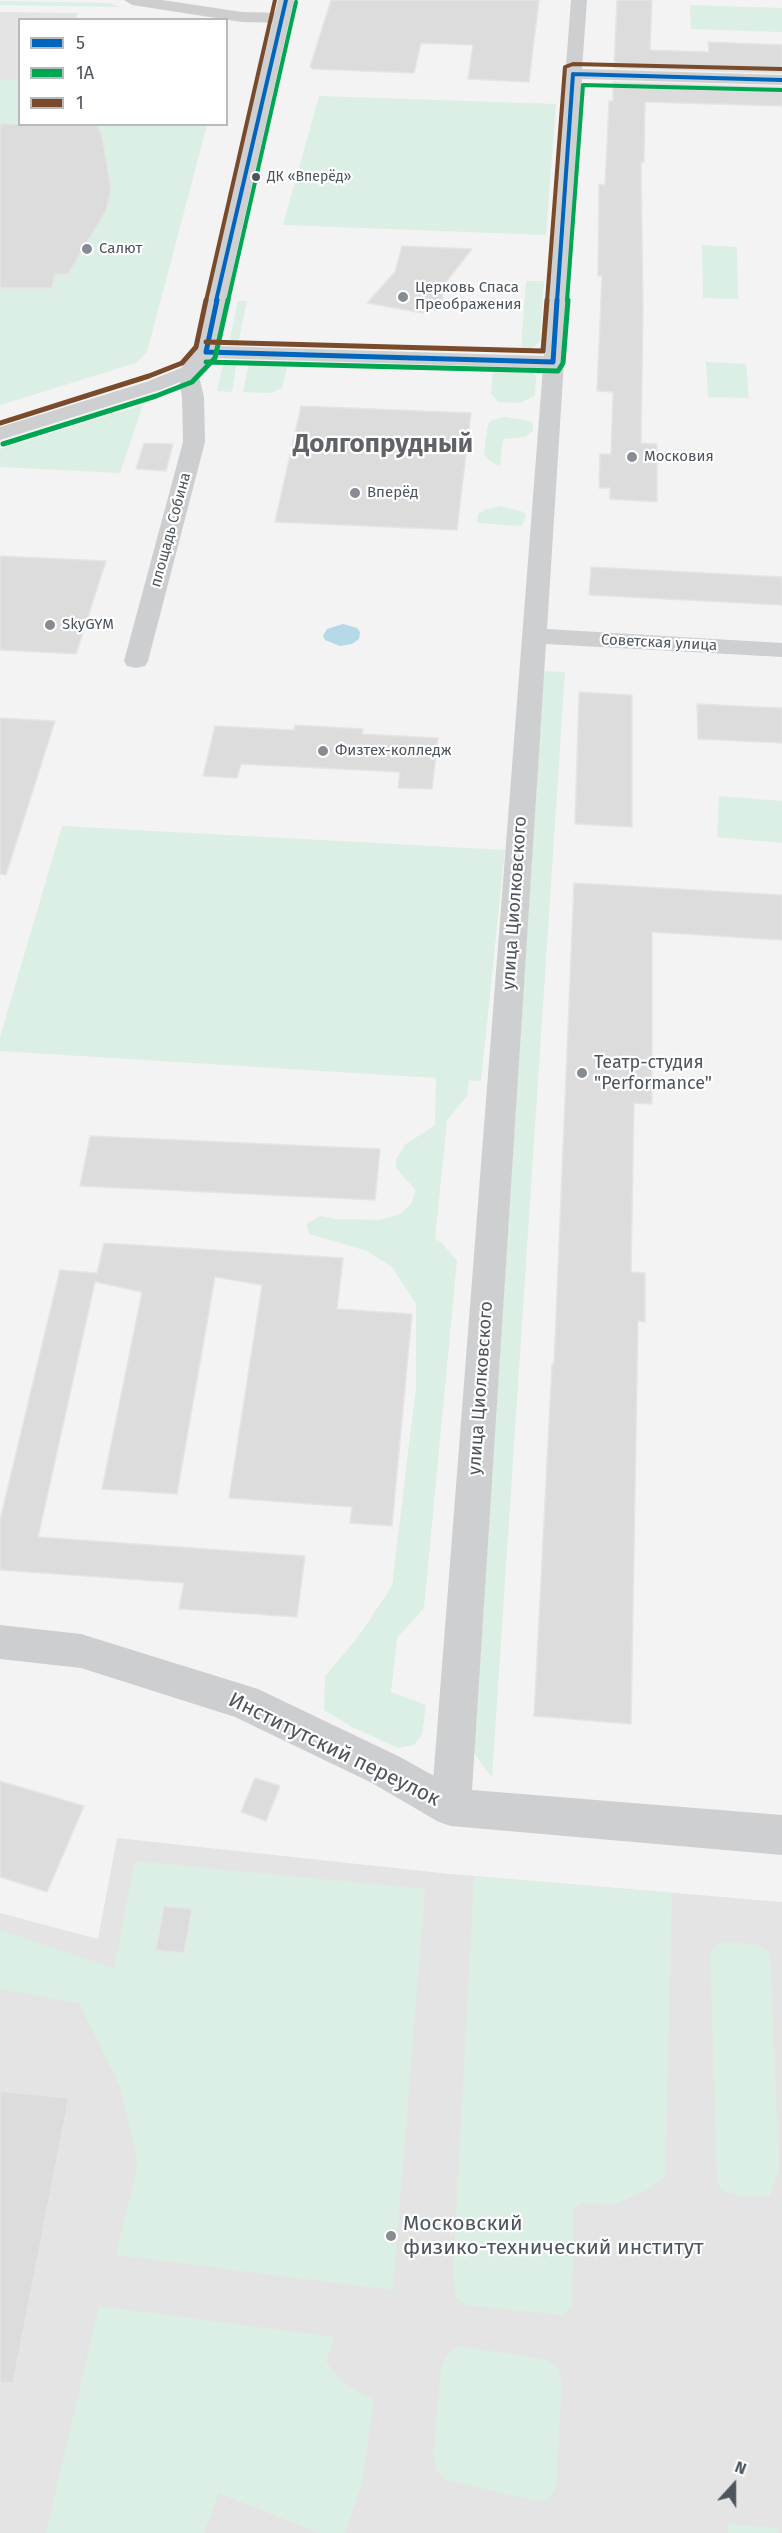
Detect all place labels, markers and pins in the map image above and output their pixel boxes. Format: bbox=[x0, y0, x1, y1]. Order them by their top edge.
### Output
place label: ДК «Вперёд» bbox=[267, 169, 352, 185]
marker: ДК «Вперёд» bbox=[250, 171, 262, 183]
place label: Салют bbox=[99, 240, 142, 258]
marker: Салют bbox=[80, 242, 94, 256]
place label: Церковь Спаса Преображения bbox=[415, 279, 522, 314]
marker: Церковь Спаса Преображения bbox=[396, 290, 410, 304]
place label: Московия bbox=[644, 448, 714, 466]
marker: Московия bbox=[625, 450, 639, 464]
place label: Вперёд bbox=[367, 484, 418, 502]
marker: Вперёд bbox=[348, 486, 362, 500]
place label: SkyGYM bbox=[62, 616, 114, 634]
marker: SkyGYM bbox=[43, 618, 57, 632]
place label: Физтех-колледж bbox=[335, 742, 451, 760]
marker: Физтех-колледж bbox=[316, 744, 330, 758]
place label: Театр-студия "Performance" bbox=[594, 1052, 712, 1094]
marker: Театр-студия "Performance" bbox=[575, 1066, 589, 1080]
place label: Московский физико-технический институт bbox=[403, 2211, 703, 2261]
marker: Московский физико-технический институт bbox=[384, 2229, 398, 2243]

